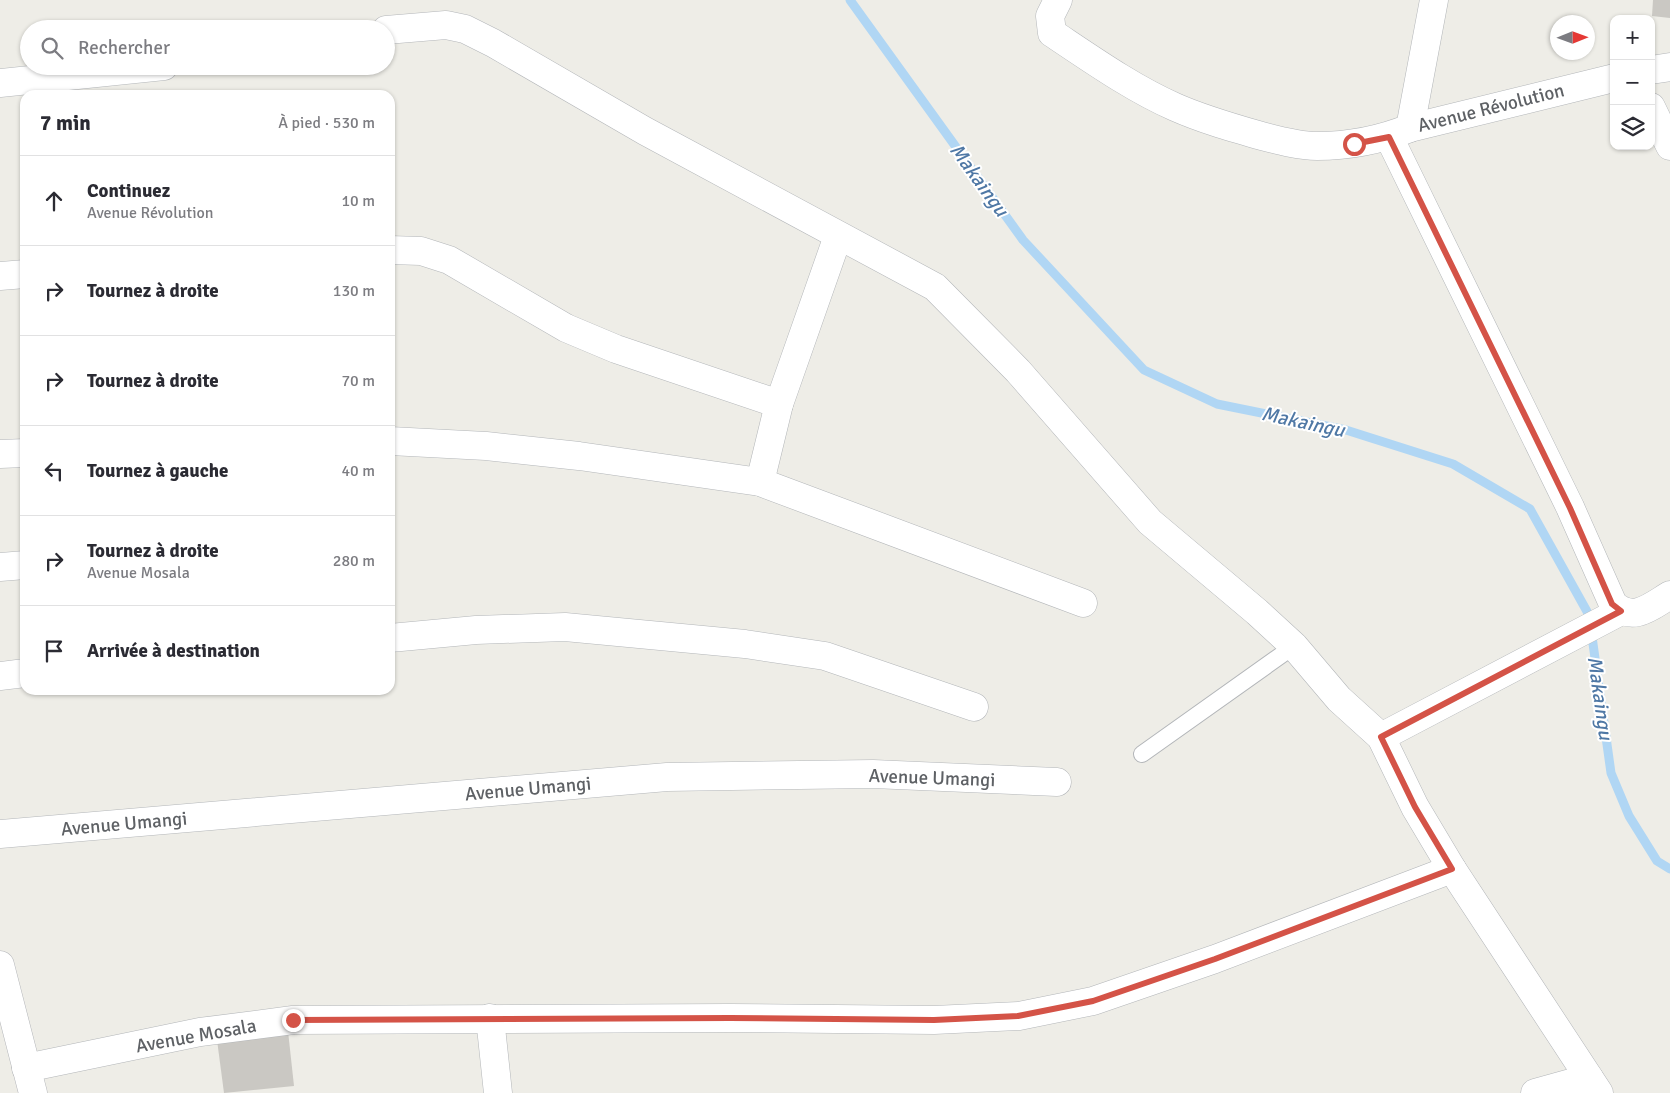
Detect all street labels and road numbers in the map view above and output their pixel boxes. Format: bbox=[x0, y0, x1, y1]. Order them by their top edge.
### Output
street label: Avenue Révolution bbox=[1415, 78, 1567, 138]
street label: Avenue Umangi bbox=[868, 764, 996, 792]
street label: Avenue Umangi bbox=[464, 772, 592, 806]
street label: Avenue Umangi bbox=[60, 807, 188, 841]
street label: Avenue Mosala bbox=[134, 1014, 258, 1058]

